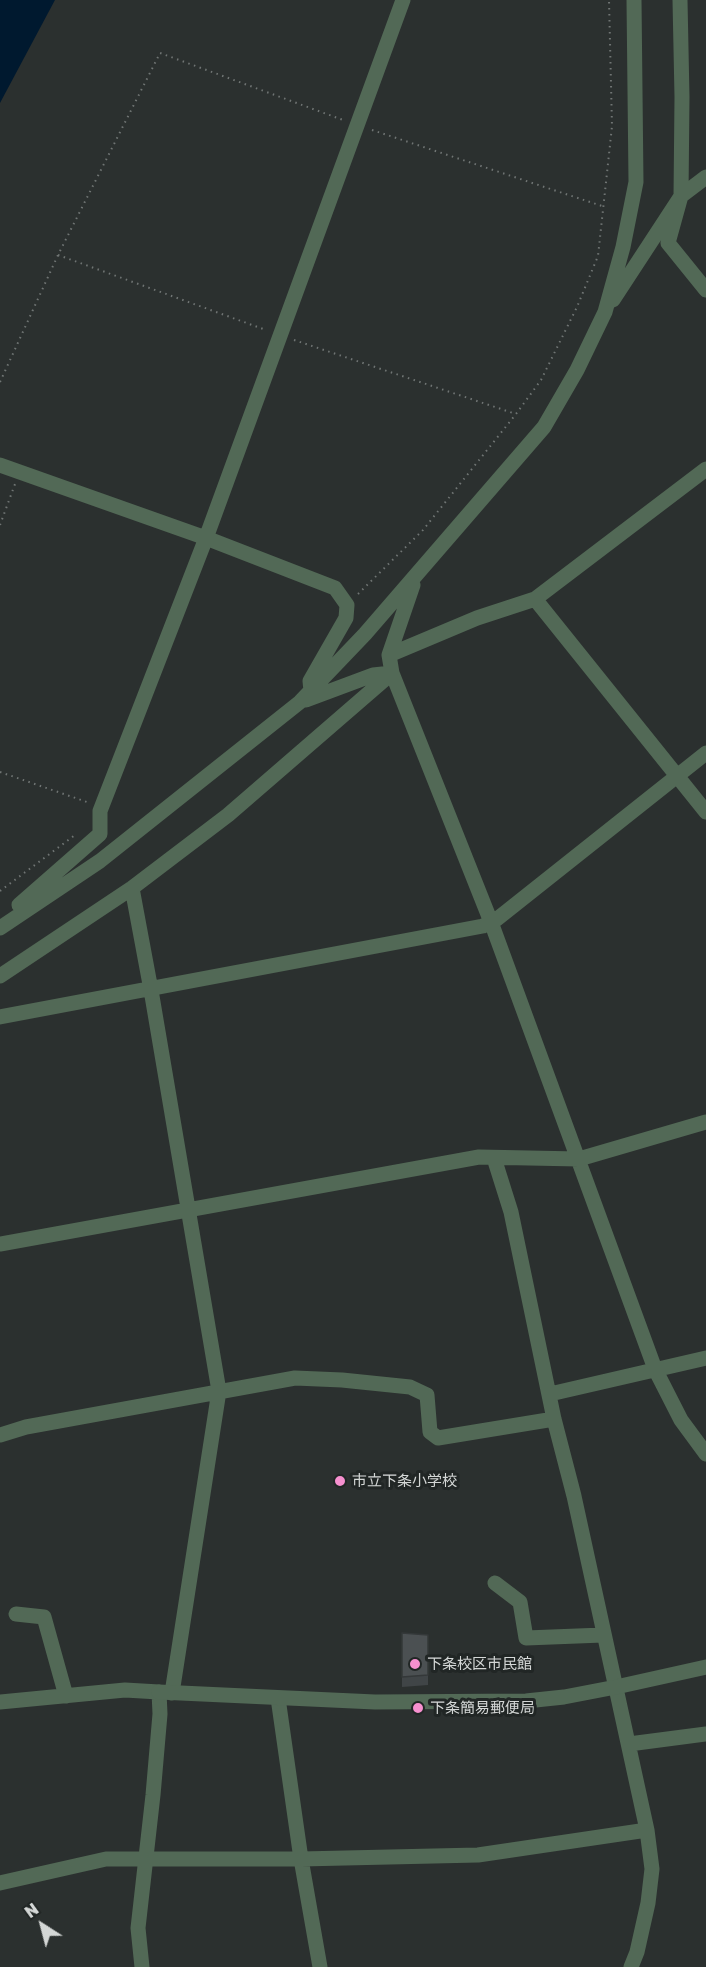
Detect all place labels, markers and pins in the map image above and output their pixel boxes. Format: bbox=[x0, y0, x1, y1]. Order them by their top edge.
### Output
place label: 市立下条小学校 bbox=[352, 1472, 457, 1490]
marker: 市立下条小学校 bbox=[333, 1474, 347, 1488]
place label: 下条校区市民館 bbox=[427, 1655, 532, 1673]
marker: 下条校区市民館 bbox=[408, 1657, 422, 1671]
place label: 下条簡易郵便局 bbox=[430, 1699, 535, 1717]
marker: 下条簡易郵便局 bbox=[411, 1701, 425, 1715]

